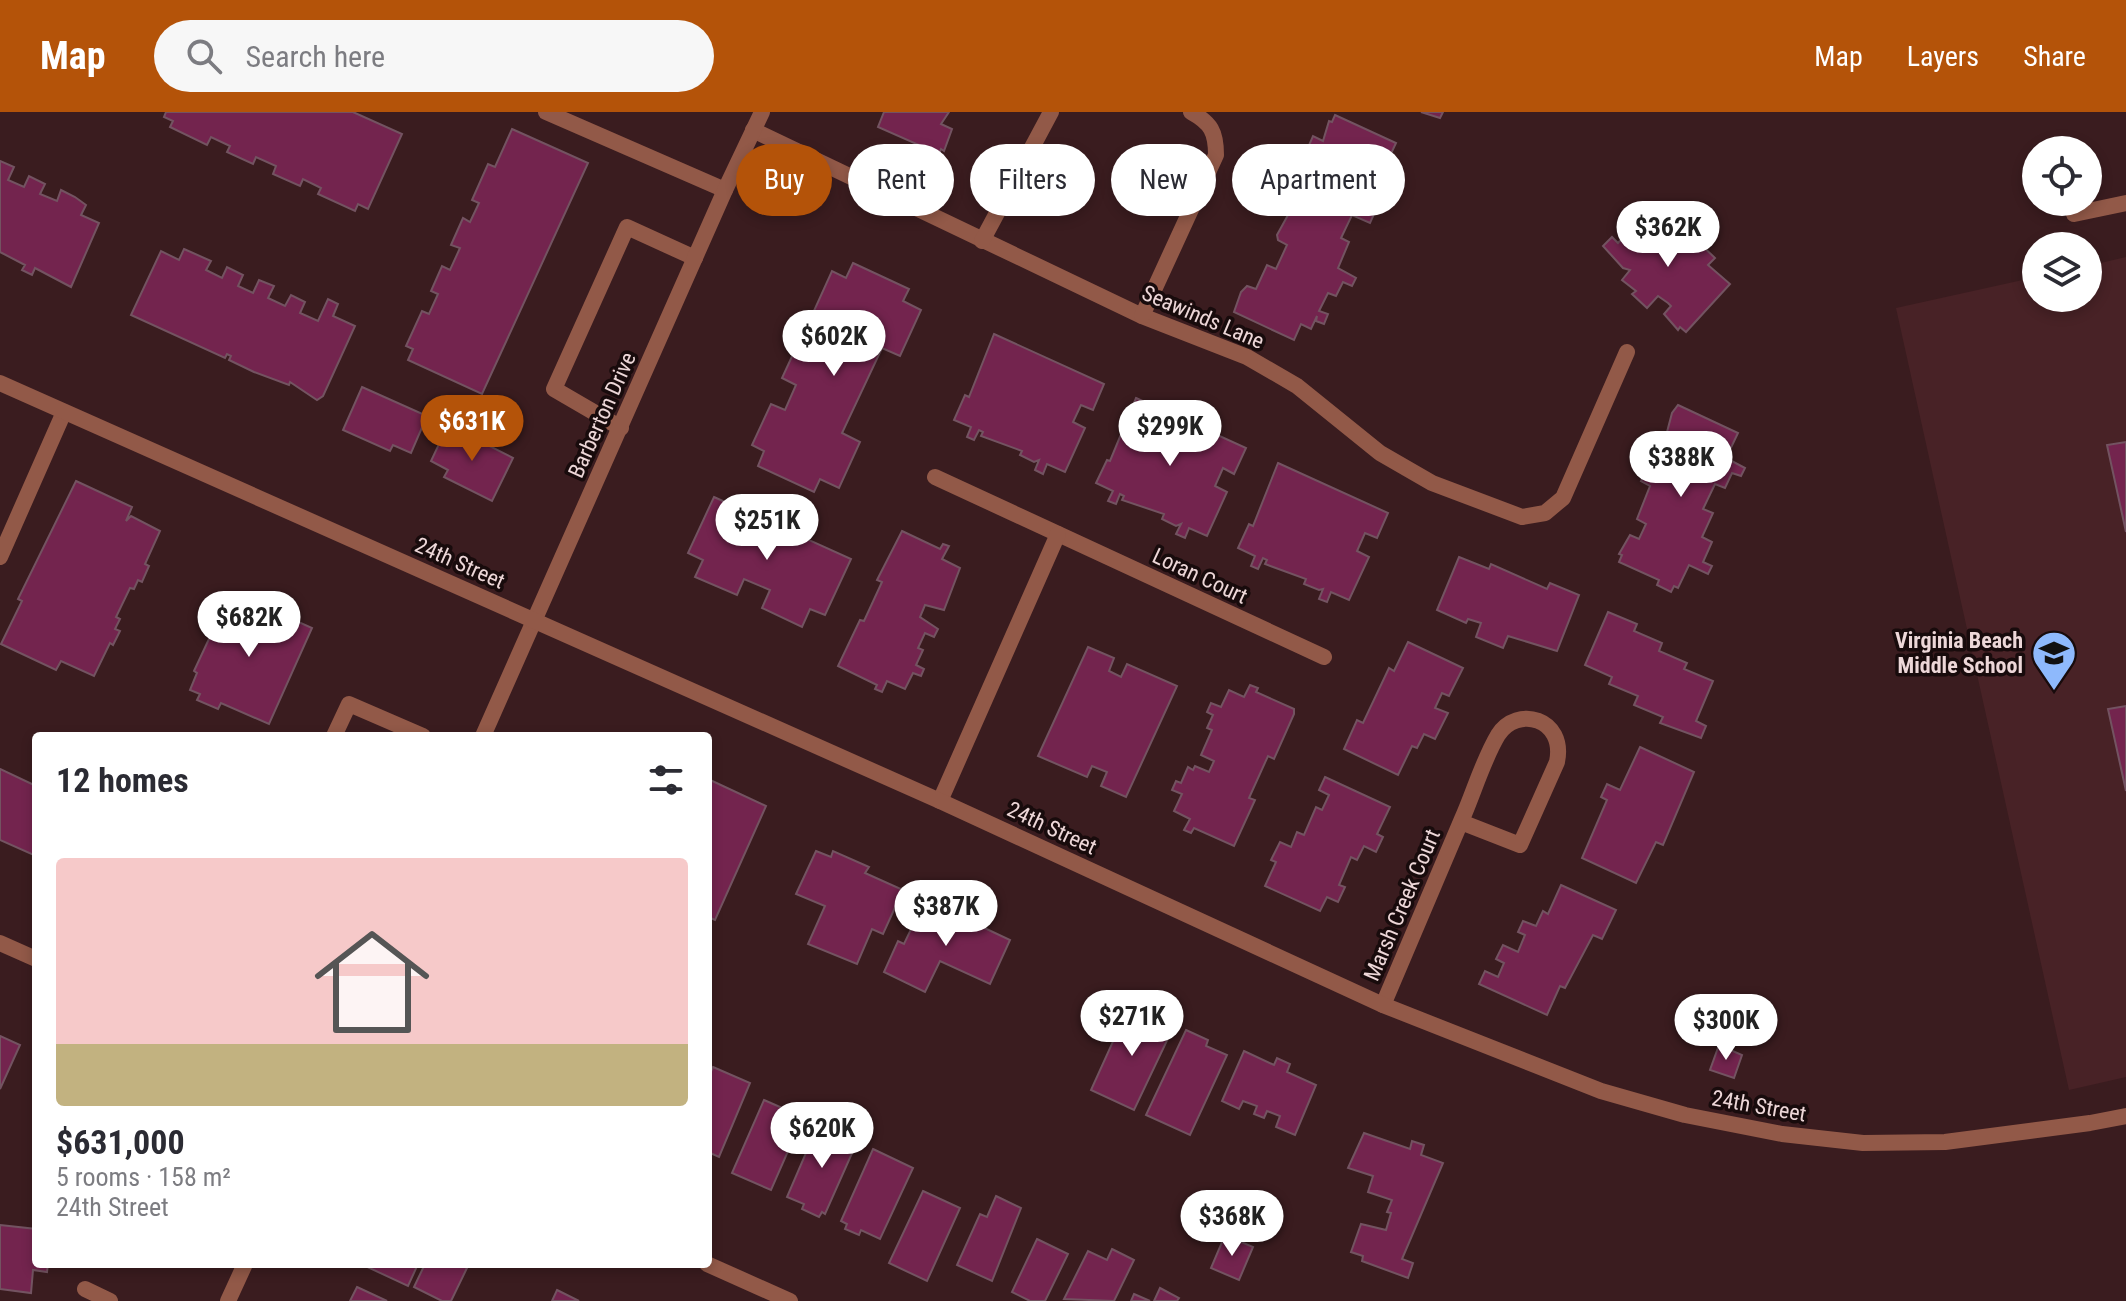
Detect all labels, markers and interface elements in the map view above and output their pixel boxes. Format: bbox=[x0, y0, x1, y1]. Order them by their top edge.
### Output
search box bbox=[154, 20, 714, 92]
text: Map bbox=[40, 34, 106, 78]
icon: search bbox=[182, 34, 226, 78]
text: Search here bbox=[246, 39, 385, 74]
text: Map bbox=[1814, 40, 1863, 73]
text: Layers bbox=[1907, 40, 1979, 73]
text: Share bbox=[2023, 40, 2086, 73]
map controls bbox=[2022, 136, 2102, 312]
button: locate bbox=[2022, 136, 2102, 216]
chip: Buy bbox=[736, 144, 832, 216]
chip: Rent bbox=[848, 144, 954, 216]
chip: Filters bbox=[970, 144, 1095, 216]
chip: New bbox=[1111, 144, 1216, 216]
chip: Apartment bbox=[1232, 144, 1405, 216]
pin: $362K bbox=[1612, 201, 1724, 269]
text: $362K bbox=[1635, 212, 1701, 242]
button: layers bbox=[2022, 232, 2102, 312]
street label: Seawinds Lane bbox=[1138, 280, 1268, 354]
pin: $602K bbox=[778, 310, 890, 378]
text: $602K bbox=[801, 321, 867, 351]
street label: Barberton Drive bbox=[563, 348, 641, 482]
pin: $631K bbox=[416, 395, 528, 463]
pin: $299K bbox=[1114, 400, 1226, 468]
text: $631K bbox=[439, 406, 505, 436]
text: $299K bbox=[1137, 411, 1203, 441]
pin: $388K bbox=[1625, 431, 1737, 499]
text: $388K bbox=[1648, 442, 1714, 472]
pin: $251K bbox=[711, 494, 823, 562]
text: $251K bbox=[734, 505, 800, 535]
street label: 24th Street bbox=[411, 532, 509, 594]
street label: Loran Court bbox=[1149, 543, 1251, 609]
pin: $682K bbox=[193, 591, 305, 659]
text: $682K bbox=[216, 602, 282, 632]
place label: Virginia Beach Middle School bbox=[1895, 628, 2023, 678]
school or university icon: Virginia Beach Middle School bbox=[2030, 629, 2078, 692]
icon: filters bbox=[644, 758, 688, 802]
text: 12 homes bbox=[56, 760, 189, 800]
street label: 24th Street bbox=[1003, 796, 1101, 860]
street label: Marsh Creek Court bbox=[1359, 826, 1445, 984]
pin: $387K bbox=[890, 880, 1002, 948]
text: $387K bbox=[913, 891, 979, 921]
icon: home bbox=[300, 910, 444, 1054]
pin: $271K bbox=[1076, 990, 1188, 1058]
pin: $300K bbox=[1670, 994, 1782, 1062]
text: $271K bbox=[1099, 1001, 1165, 1031]
text: $300K bbox=[1693, 1005, 1759, 1035]
street label: 24th Street bbox=[1710, 1085, 1808, 1127]
pin: $620K bbox=[766, 1102, 878, 1170]
text: $620K bbox=[789, 1113, 855, 1143]
text: $631,000 bbox=[56, 1122, 185, 1162]
text: 5 rooms · 158 m² bbox=[56, 1162, 231, 1192]
pin: $368K bbox=[1176, 1190, 1288, 1258]
text: 24th Street bbox=[56, 1192, 169, 1222]
text: $368K bbox=[1199, 1201, 1265, 1231]

